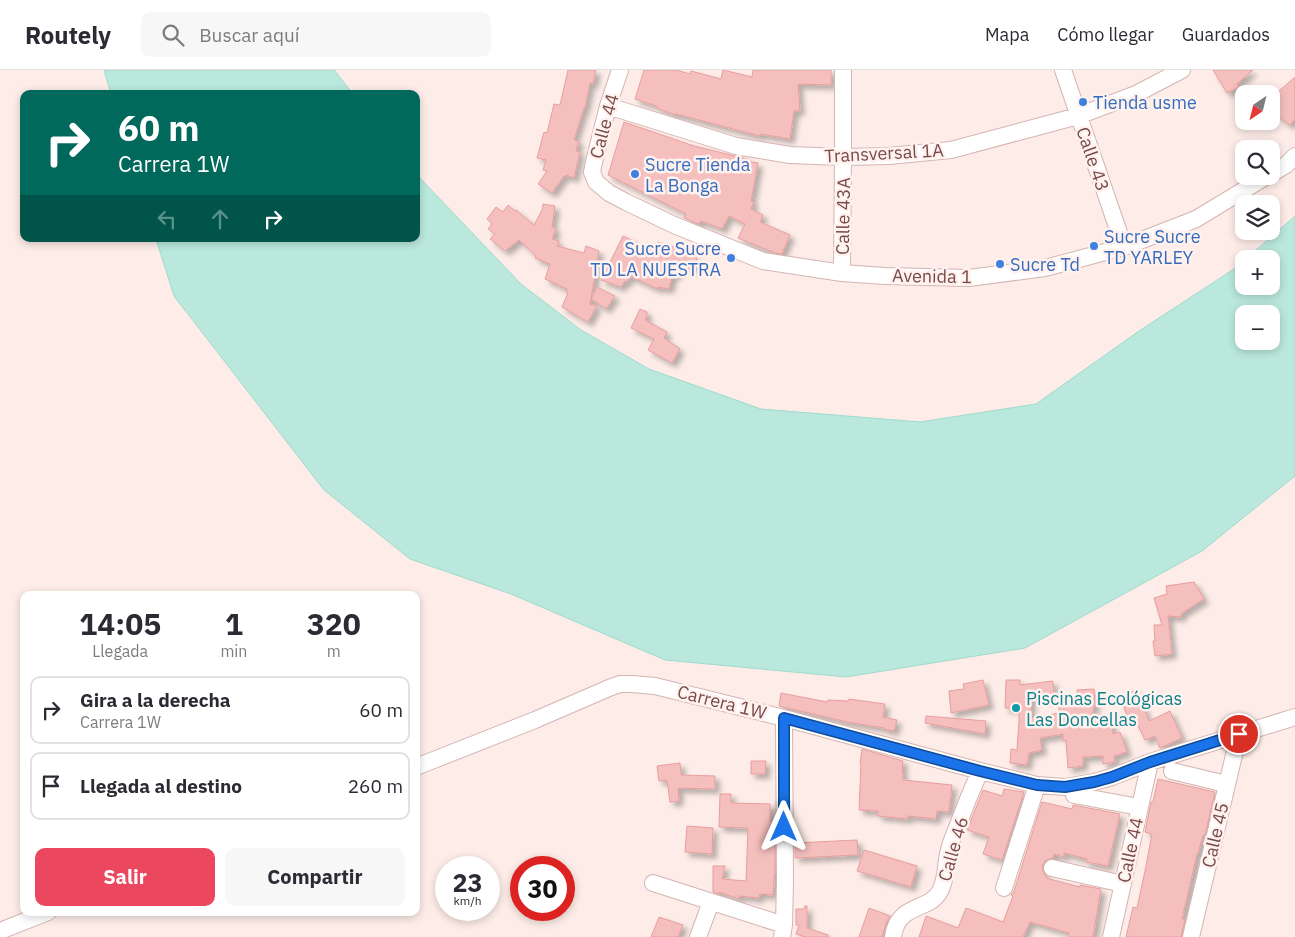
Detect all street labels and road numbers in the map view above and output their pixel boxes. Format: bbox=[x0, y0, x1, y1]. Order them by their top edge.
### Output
street label: Calle 44 bbox=[584, 91, 624, 161]
street label: Calle 43 bbox=[1071, 124, 1115, 194]
street label: Transversal 1A bbox=[824, 138, 945, 168]
street label: Calle 43A bbox=[831, 176, 855, 255]
street label: Avenida 1 bbox=[892, 264, 972, 288]
street label: Carrera 1W bbox=[675, 680, 769, 724]
street label: Calle 45 bbox=[1196, 800, 1234, 870]
street label: Calle 46 bbox=[933, 814, 973, 884]
street label: Calle 44 bbox=[1112, 815, 1148, 885]

